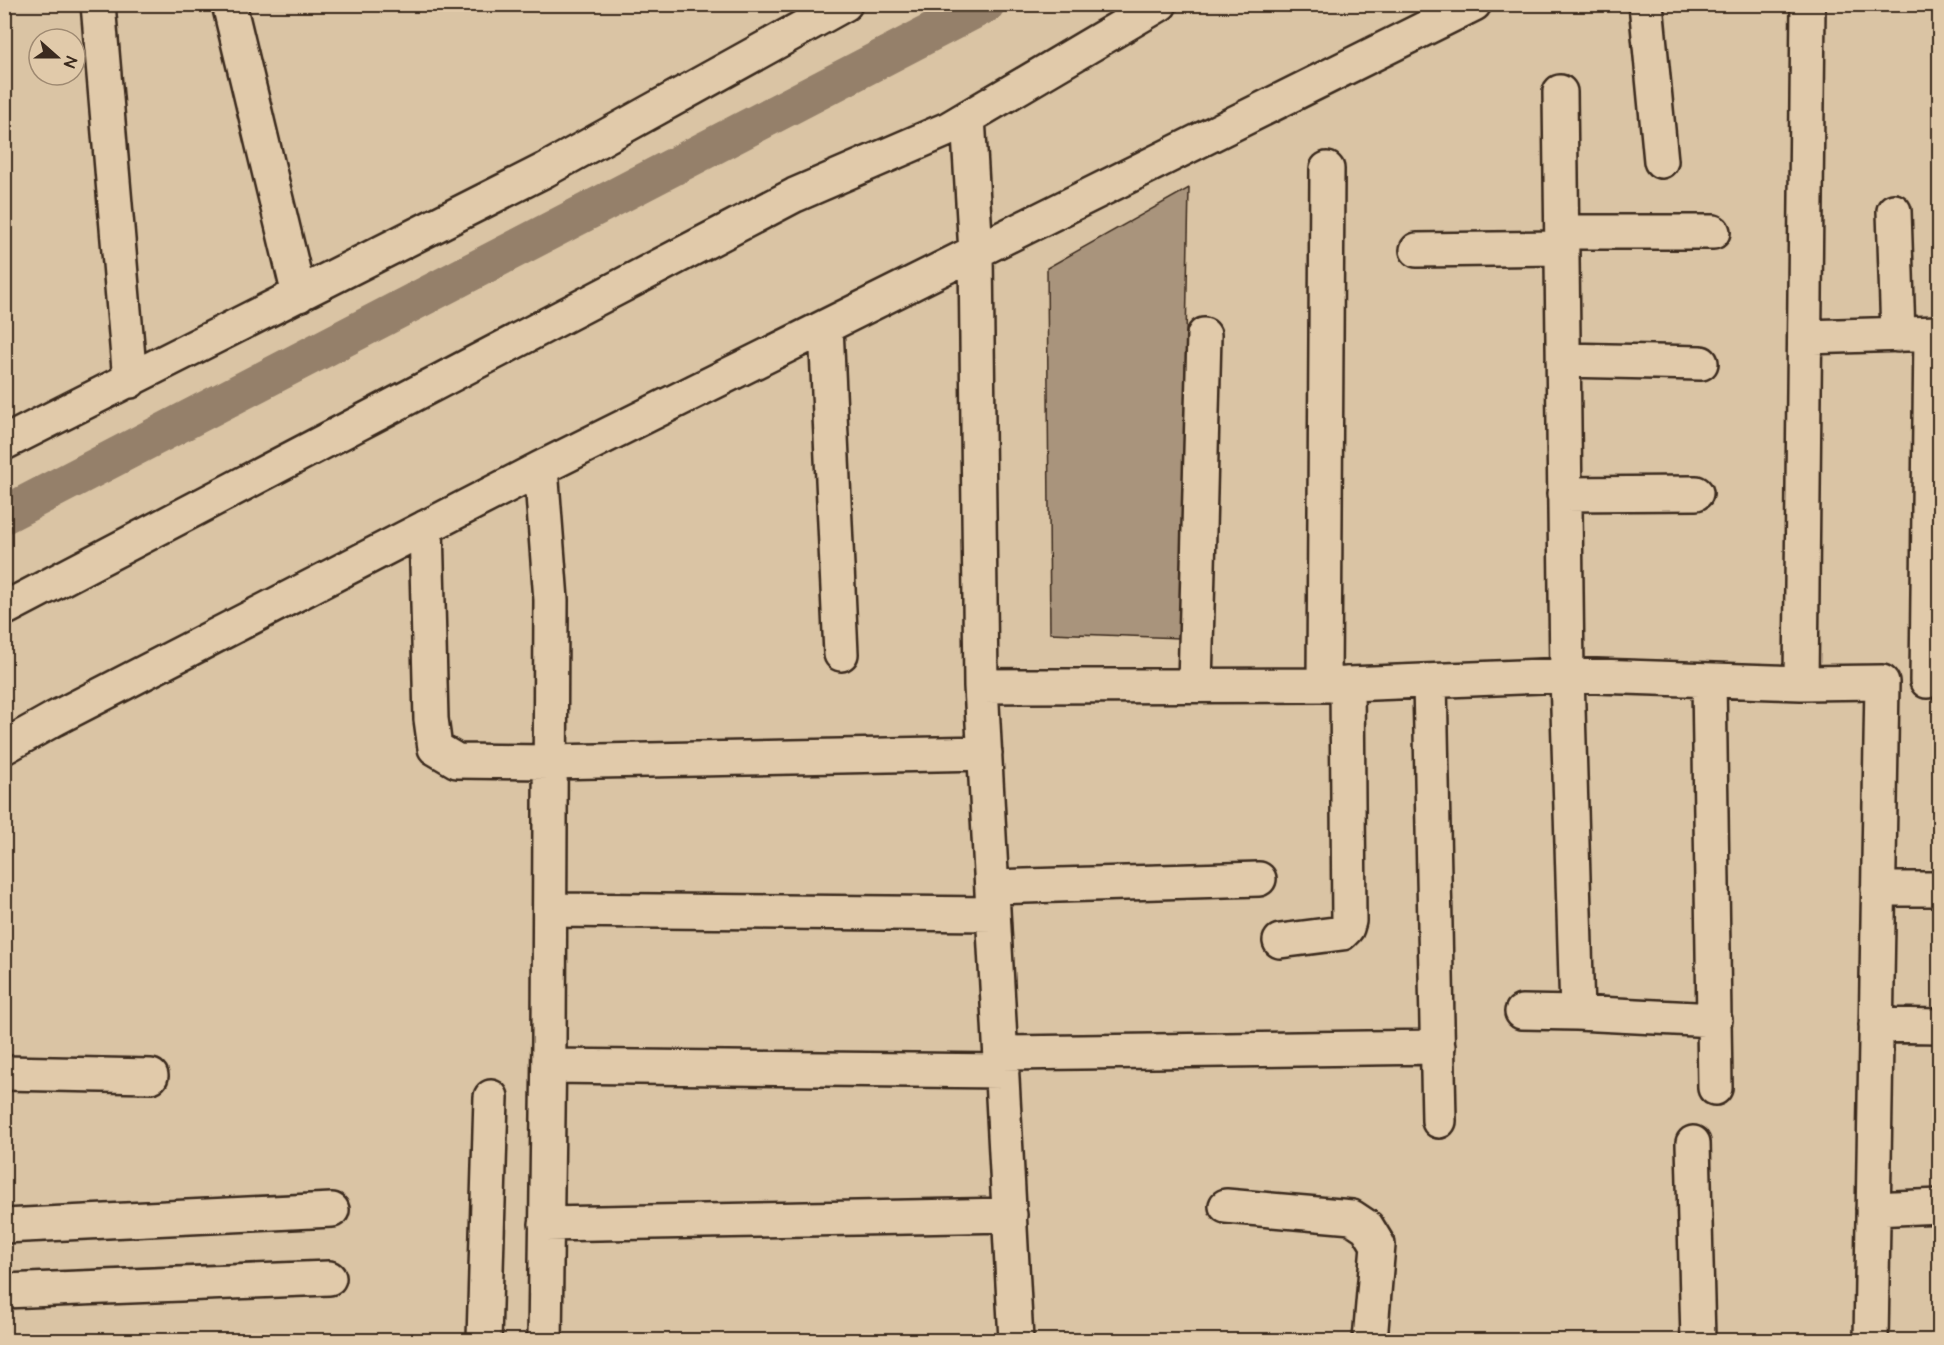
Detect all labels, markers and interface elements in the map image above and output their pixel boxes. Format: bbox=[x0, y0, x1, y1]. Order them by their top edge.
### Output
north arrow bbox=[27, 27, 87, 87]
text: N bbox=[58, 53, 82, 71]

